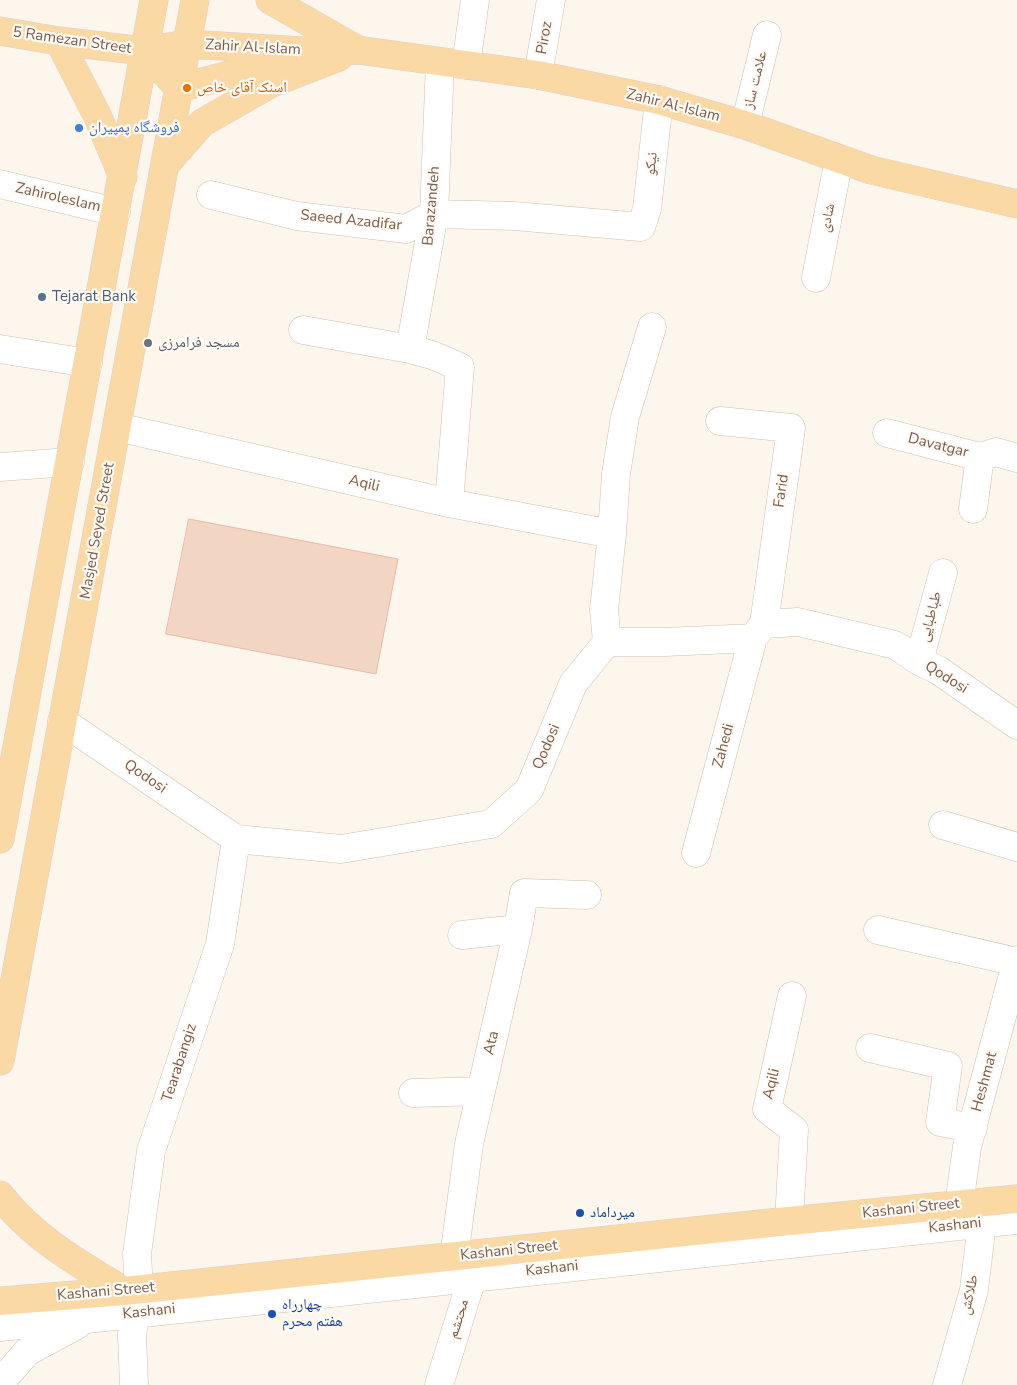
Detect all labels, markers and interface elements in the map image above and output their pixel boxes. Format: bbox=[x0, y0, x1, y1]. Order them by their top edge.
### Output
street label: Piroz bbox=[533, 20, 557, 56]
street label: 5 Ramezan Street bbox=[11, 24, 133, 58]
street label: Zahir Al-Islam bbox=[205, 37, 301, 59]
street label: علامت ساز bbox=[740, 49, 772, 111]
place label: اسنک آقای خاص bbox=[197, 79, 287, 97]
marker: اسنک آقای خاص bbox=[181, 82, 193, 94]
street label: Zahir Al-Islam bbox=[624, 86, 722, 126]
place label: فروشگاه پمپیران bbox=[89, 119, 179, 137]
marker: فروشگاه پمپیران bbox=[73, 122, 85, 134]
street label: نیکو bbox=[642, 151, 662, 177]
street label: Barazandeh bbox=[420, 165, 444, 247]
street label: Zahiroleslam bbox=[14, 179, 102, 217]
street label: شادی bbox=[816, 202, 840, 234]
street label: Saeed Azadifar bbox=[299, 207, 403, 235]
place label: Tejarat Bank bbox=[52, 288, 136, 306]
marker: Tejarat Bank bbox=[36, 291, 48, 303]
place label: مسجد فرامرزی bbox=[158, 334, 240, 352]
marker: مسجد فرامرزی bbox=[142, 337, 154, 349]
street label: Davatgar bbox=[906, 430, 970, 462]
street label: Masjed Seyed Street bbox=[77, 461, 119, 601]
street label: Aqili bbox=[347, 472, 381, 496]
street label: Farid bbox=[771, 473, 793, 509]
street label: طباطبایی bbox=[916, 590, 946, 644]
street label: Qodosi bbox=[921, 658, 971, 698]
street label: Qodosi bbox=[529, 722, 565, 772]
street label: Zahedi bbox=[709, 722, 739, 770]
street label: Qodosi bbox=[120, 756, 170, 798]
street label: Tearabangiz bbox=[159, 1021, 201, 1105]
street label: Ata bbox=[481, 1029, 503, 1057]
street label: Heshmat bbox=[968, 1050, 1002, 1114]
street label: Aqili bbox=[760, 1067, 784, 1101]
street label: Kashani Street bbox=[861, 1195, 961, 1223]
place label: میرداماد bbox=[590, 1204, 635, 1222]
marker: میرداماد bbox=[574, 1207, 586, 1219]
street label: Kashani bbox=[928, 1214, 982, 1238]
street label: Kashani Street bbox=[459, 1237, 559, 1265]
street label: Kashani bbox=[525, 1257, 579, 1281]
street label: طلاکش bbox=[957, 1273, 983, 1317]
street label: Kashani Street bbox=[57, 1279, 155, 1305]
place label: چهارراه هفتم محرم bbox=[282, 1296, 343, 1331]
street label: محتشم bbox=[445, 1297, 473, 1341]
street label: Kashani bbox=[122, 1300, 176, 1324]
marker: چهارراه هفتم محرم bbox=[266, 1308, 278, 1320]

